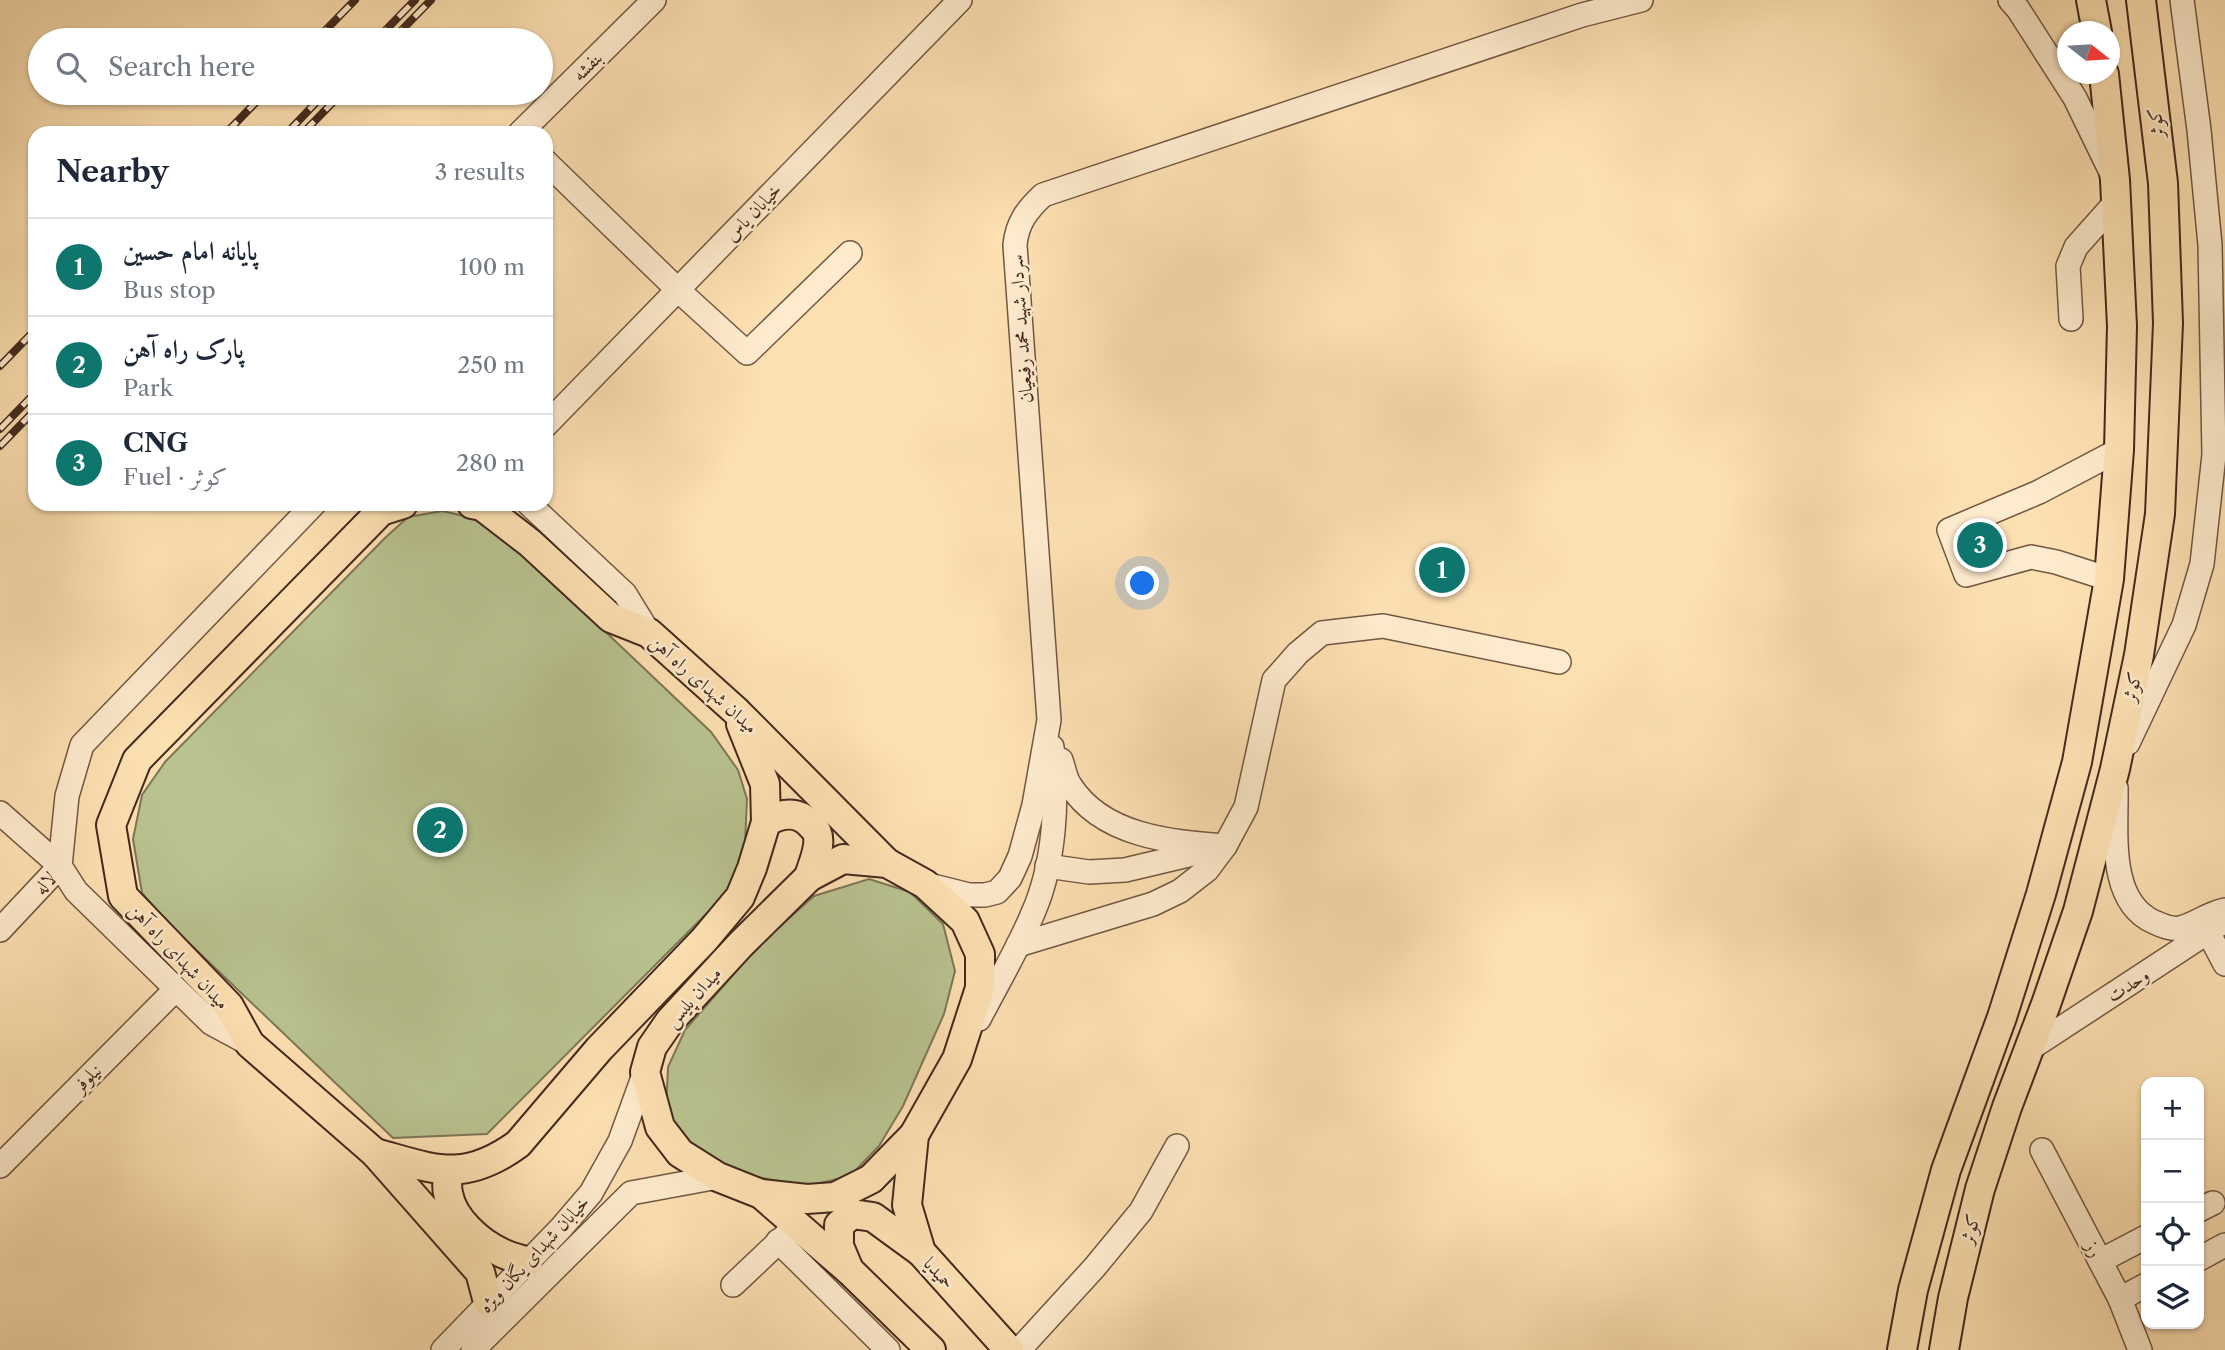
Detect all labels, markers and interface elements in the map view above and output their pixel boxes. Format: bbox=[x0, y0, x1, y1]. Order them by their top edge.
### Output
north arrow bbox=[2057, 21, 2120, 84]
search box bbox=[28, 28, 553, 105]
street label: بنفشه bbox=[567, 46, 607, 86]
icon: search bbox=[52, 48, 90, 86]
text: Search here bbox=[108, 51, 255, 83]
street label: کوثر bbox=[2143, 106, 2171, 142]
text: Nearby bbox=[56, 153, 169, 190]
text: 3 results bbox=[435, 158, 525, 186]
street label: خیابان یاس bbox=[720, 178, 787, 247]
text: پایانه امام حسین bbox=[123, 235, 258, 267]
text: 1 bbox=[74, 253, 84, 281]
text: 100 m bbox=[459, 253, 525, 281]
street label: سردار شهید محمد رفیعیان bbox=[1004, 254, 1039, 404]
text: Bus stop bbox=[123, 276, 216, 304]
text: پارک راه آهن bbox=[123, 333, 244, 365]
text: 2 bbox=[72, 351, 86, 379]
text: 250 m bbox=[457, 351, 525, 379]
text: Park bbox=[123, 374, 173, 402]
text: CNG bbox=[123, 427, 188, 459]
text: 3 bbox=[73, 449, 86, 477]
text: 280 m bbox=[456, 449, 525, 477]
text: Fuel · کوثر bbox=[123, 463, 228, 491]
pin: 3 bbox=[1957, 519, 2003, 571]
pin: 1 bbox=[1419, 544, 1465, 596]
your location bbox=[1125, 566, 1159, 600]
street label: میدان شهدای راه آهن bbox=[644, 630, 763, 740]
street label: کوثر bbox=[2117, 670, 2147, 707]
pin: 2 bbox=[417, 804, 463, 856]
street label: لاله bbox=[29, 867, 61, 899]
street label: میدان شهدای راه آهن bbox=[122, 898, 234, 1015]
street label: میدان پلیس bbox=[660, 962, 728, 1033]
street label: وحدت bbox=[2103, 963, 2153, 1007]
street label: نیلوفر bbox=[66, 1059, 107, 1099]
map controls bbox=[2141, 1077, 2204, 1329]
button: + bbox=[2141, 1077, 2204, 1140]
button: − bbox=[2141, 1140, 2204, 1203]
street label: خیابان شهدای یگان ویژه bbox=[473, 1190, 595, 1318]
button: locate bbox=[2141, 1203, 2204, 1266]
street label: کوثر bbox=[1955, 1211, 1986, 1249]
street label: رز bbox=[2079, 1235, 2108, 1261]
street label: حمیدیا bbox=[918, 1252, 959, 1295]
button: layers bbox=[2141, 1266, 2204, 1329]

